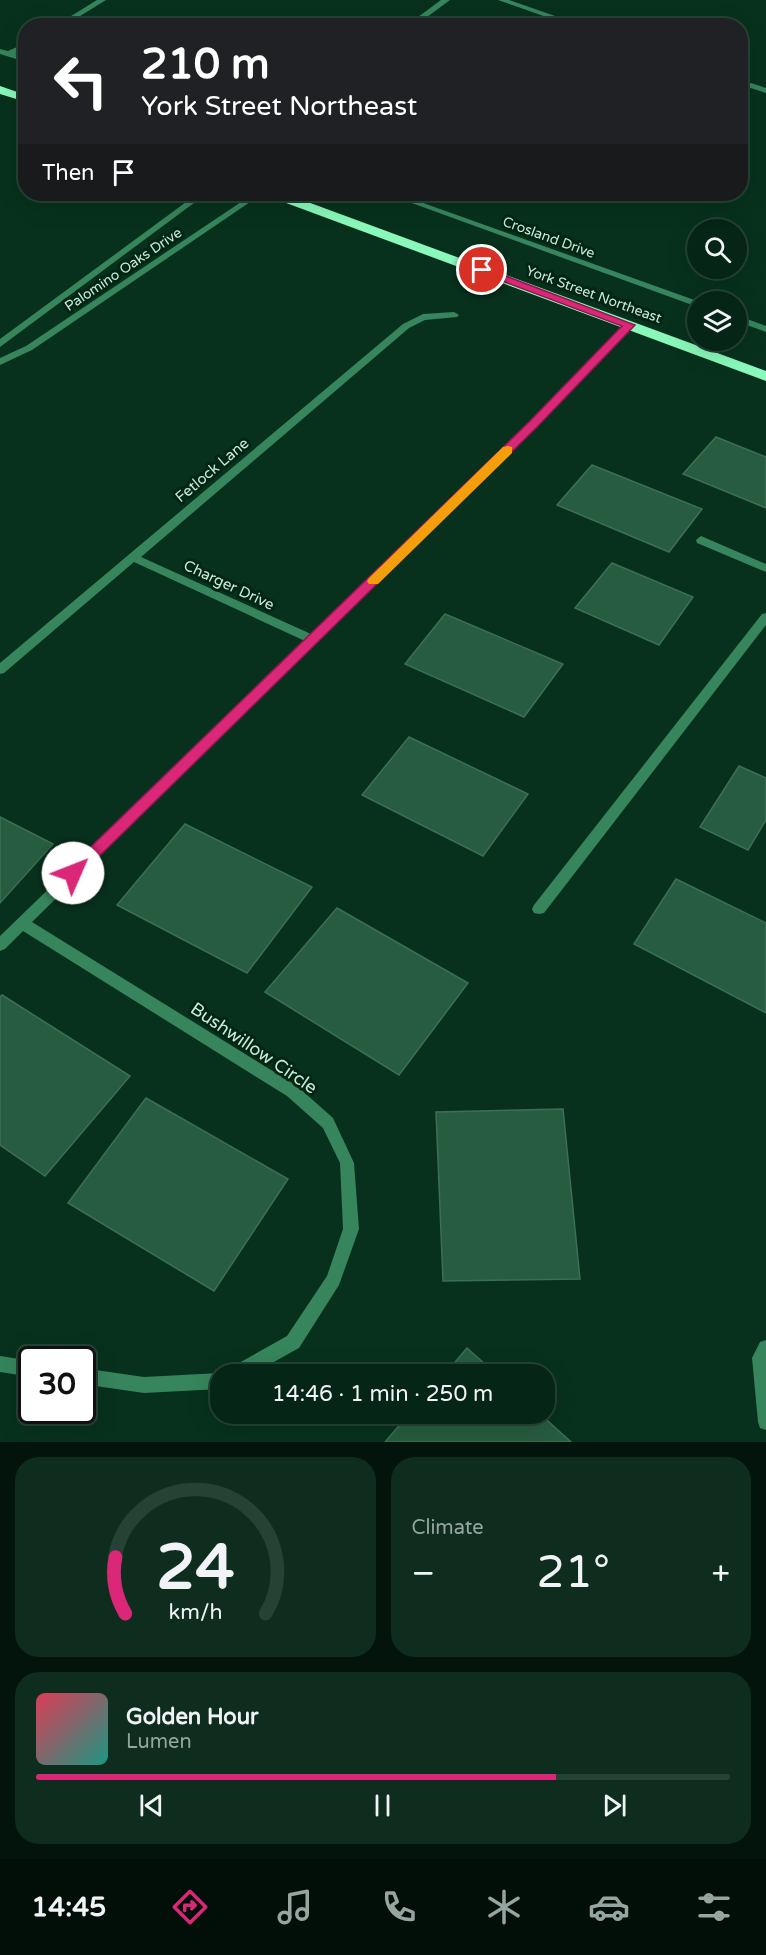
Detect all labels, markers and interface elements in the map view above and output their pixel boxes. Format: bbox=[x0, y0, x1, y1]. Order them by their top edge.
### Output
text: 210 m bbox=[141, 39, 270, 90]
icon: left bbox=[42, 42, 120, 120]
text: York Street Northeast bbox=[141, 90, 417, 123]
icon: arrive bbox=[107, 156, 140, 189]
text: Then bbox=[42, 160, 95, 186]
street label: Crosland Drive bbox=[500, 213, 597, 262]
map controls bbox=[687, 219, 747, 351]
button: search bbox=[687, 219, 747, 279]
street label: Palomino Oaks Drive bbox=[62, 224, 185, 315]
pin bbox=[456, 244, 507, 295]
icon: arrive bbox=[465, 253, 498, 286]
street label: York Street Northeast bbox=[524, 262, 665, 327]
button: layers bbox=[687, 291, 747, 351]
street label: Fetlock Lane bbox=[172, 434, 252, 506]
street label: Charger Drive bbox=[181, 556, 277, 614]
position arrow bbox=[41, 841, 105, 905]
street label: Bushwillow Circle bbox=[186, 997, 322, 1099]
speed limit sign: 30 bbox=[18, 1346, 96, 1424]
text: 14:46 · 1 min · 250 m bbox=[272, 1381, 493, 1407]
text: Climate bbox=[412, 1516, 484, 1540]
text: 24 bbox=[156, 1531, 234, 1606]
text: 21° bbox=[536, 1546, 610, 1600]
text: − bbox=[412, 1554, 435, 1593]
text: + bbox=[711, 1554, 730, 1593]
text: km/h bbox=[168, 1599, 222, 1625]
text: Golden Hour bbox=[126, 1704, 258, 1730]
text: Lumen bbox=[126, 1730, 192, 1754]
icon: previous bbox=[135, 1789, 168, 1822]
icon: pause bbox=[366, 1789, 399, 1822]
icon: next bbox=[598, 1789, 631, 1822]
icon: directions bbox=[169, 1886, 211, 1928]
icon: music bbox=[274, 1886, 316, 1928]
icon: phone bbox=[378, 1886, 420, 1928]
icon: climate bbox=[483, 1886, 525, 1928]
icon: car bbox=[588, 1886, 630, 1928]
icon: filters bbox=[693, 1886, 735, 1928]
text: 14:45 bbox=[31, 1891, 106, 1924]

